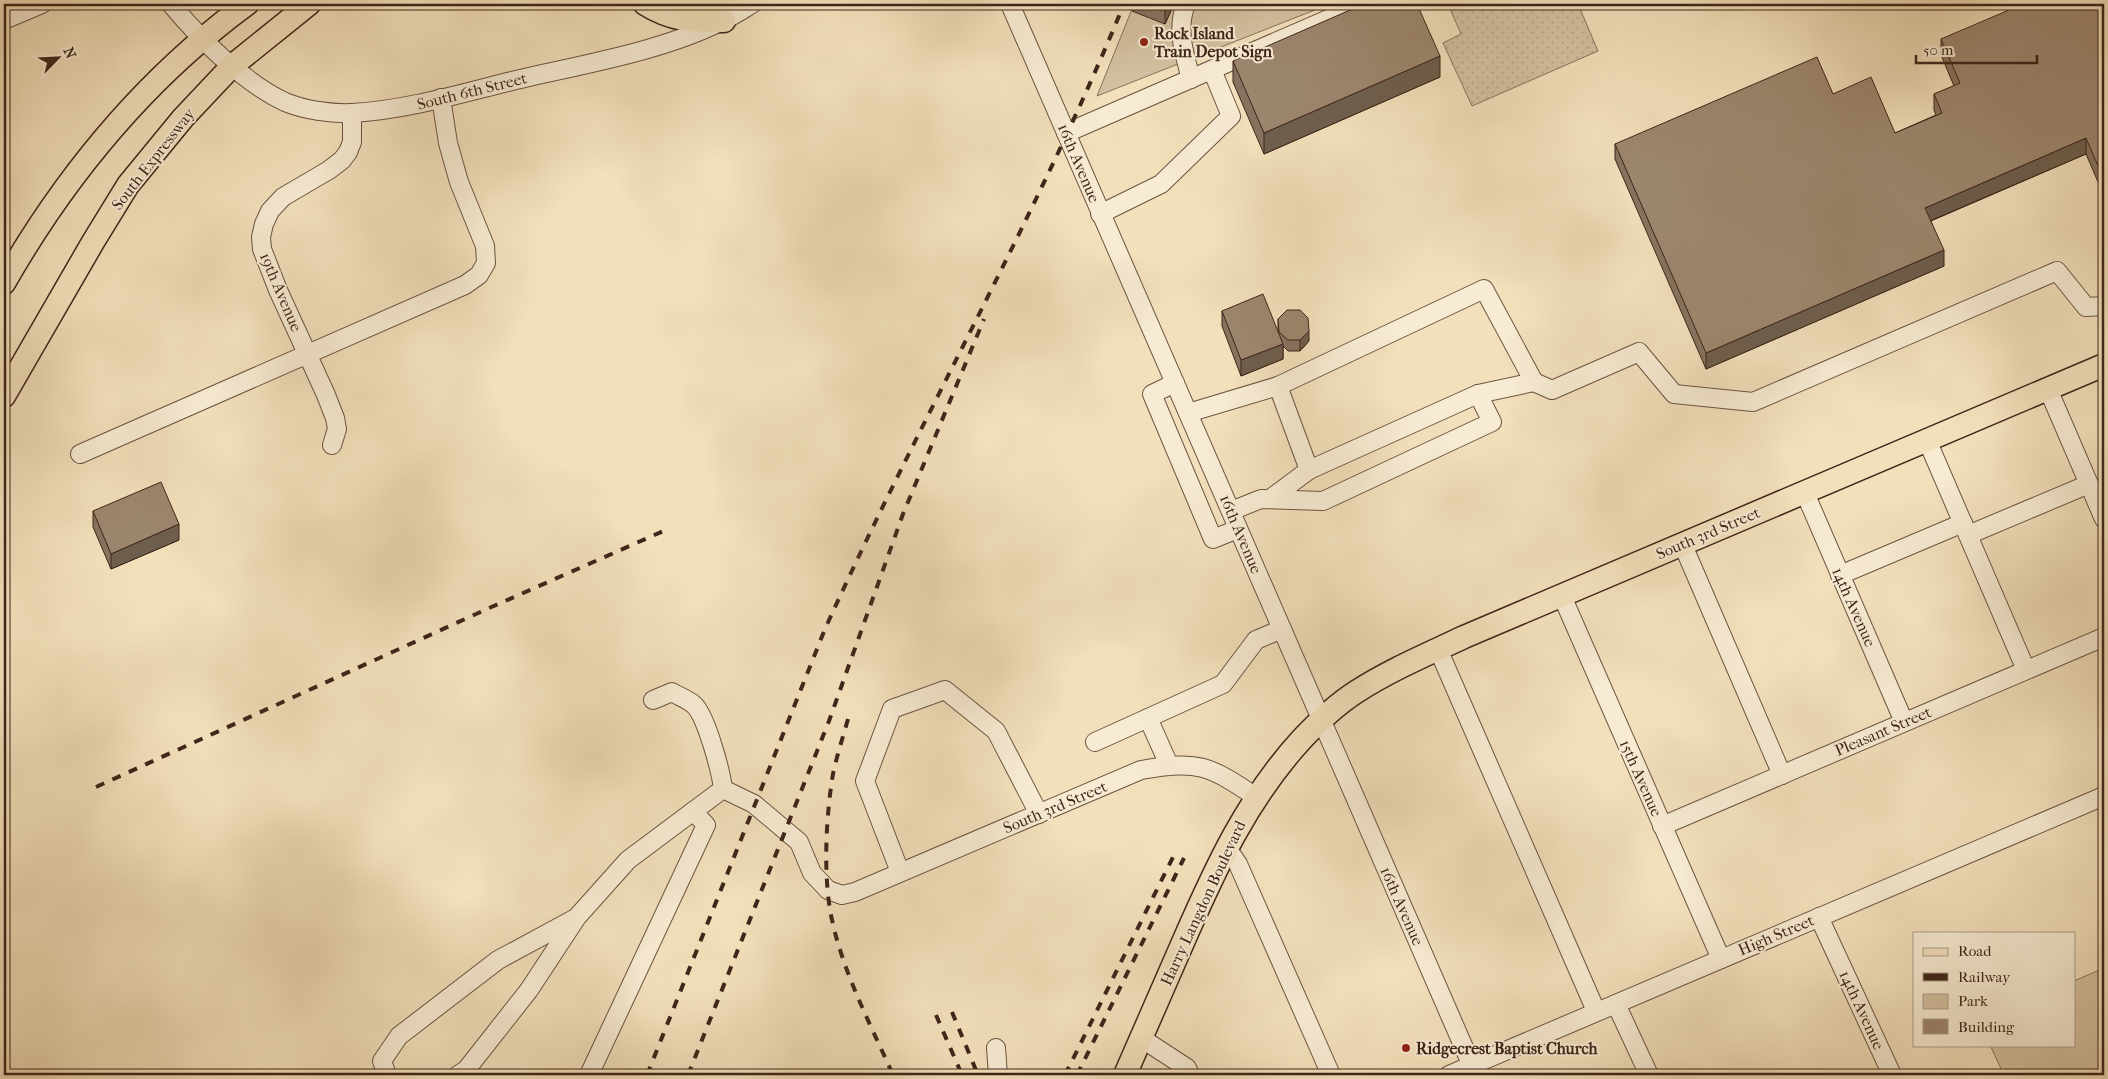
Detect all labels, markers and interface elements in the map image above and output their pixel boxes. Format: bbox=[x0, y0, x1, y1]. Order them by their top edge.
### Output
place label: Rock Island Train Depot Sign bbox=[1153, 24, 1273, 62]
north arrow bbox=[32, 32, 82, 82]
scale bar bbox=[1916, 32, 2037, 64]
marker: Rock Island Train Depot Sign bbox=[1138, 36, 1150, 48]
text: 50 m bbox=[1923, 41, 1954, 59]
text: N bbox=[59, 45, 79, 62]
street label: South 6th Street bbox=[415, 68, 529, 114]
street label: South Expressway bbox=[107, 104, 199, 214]
street label: 16th Avenue bbox=[1054, 121, 1104, 205]
street label: 19th Avenue bbox=[256, 250, 306, 334]
street label: 16th Avenue bbox=[1216, 492, 1266, 576]
street label: South 3rd Street bbox=[1653, 502, 1763, 563]
street label: 14th Avenue bbox=[1828, 564, 1880, 650]
street label: Pleasant Street bbox=[1832, 702, 1934, 760]
street label: 15th Avenue bbox=[1616, 737, 1666, 820]
street label: South 3rd Street bbox=[1000, 776, 1110, 837]
street label: Harry Langdon Boulevard bbox=[1156, 817, 1250, 989]
street label: 16th Avenue bbox=[1376, 864, 1428, 948]
street label: High Street bbox=[1735, 910, 1817, 959]
legend bbox=[1913, 932, 2076, 1046]
text: Road bbox=[1958, 942, 1992, 960]
street label: 14th Avenue bbox=[1835, 968, 1889, 1053]
text: Railway bbox=[1958, 968, 2011, 986]
text: Park bbox=[1958, 992, 1988, 1010]
text: Building bbox=[1958, 1018, 2015, 1036]
place label: Ridgecrest Baptist Church bbox=[1416, 1039, 1598, 1059]
marker: Ridgecrest Baptist Church bbox=[1400, 1042, 1412, 1054]

